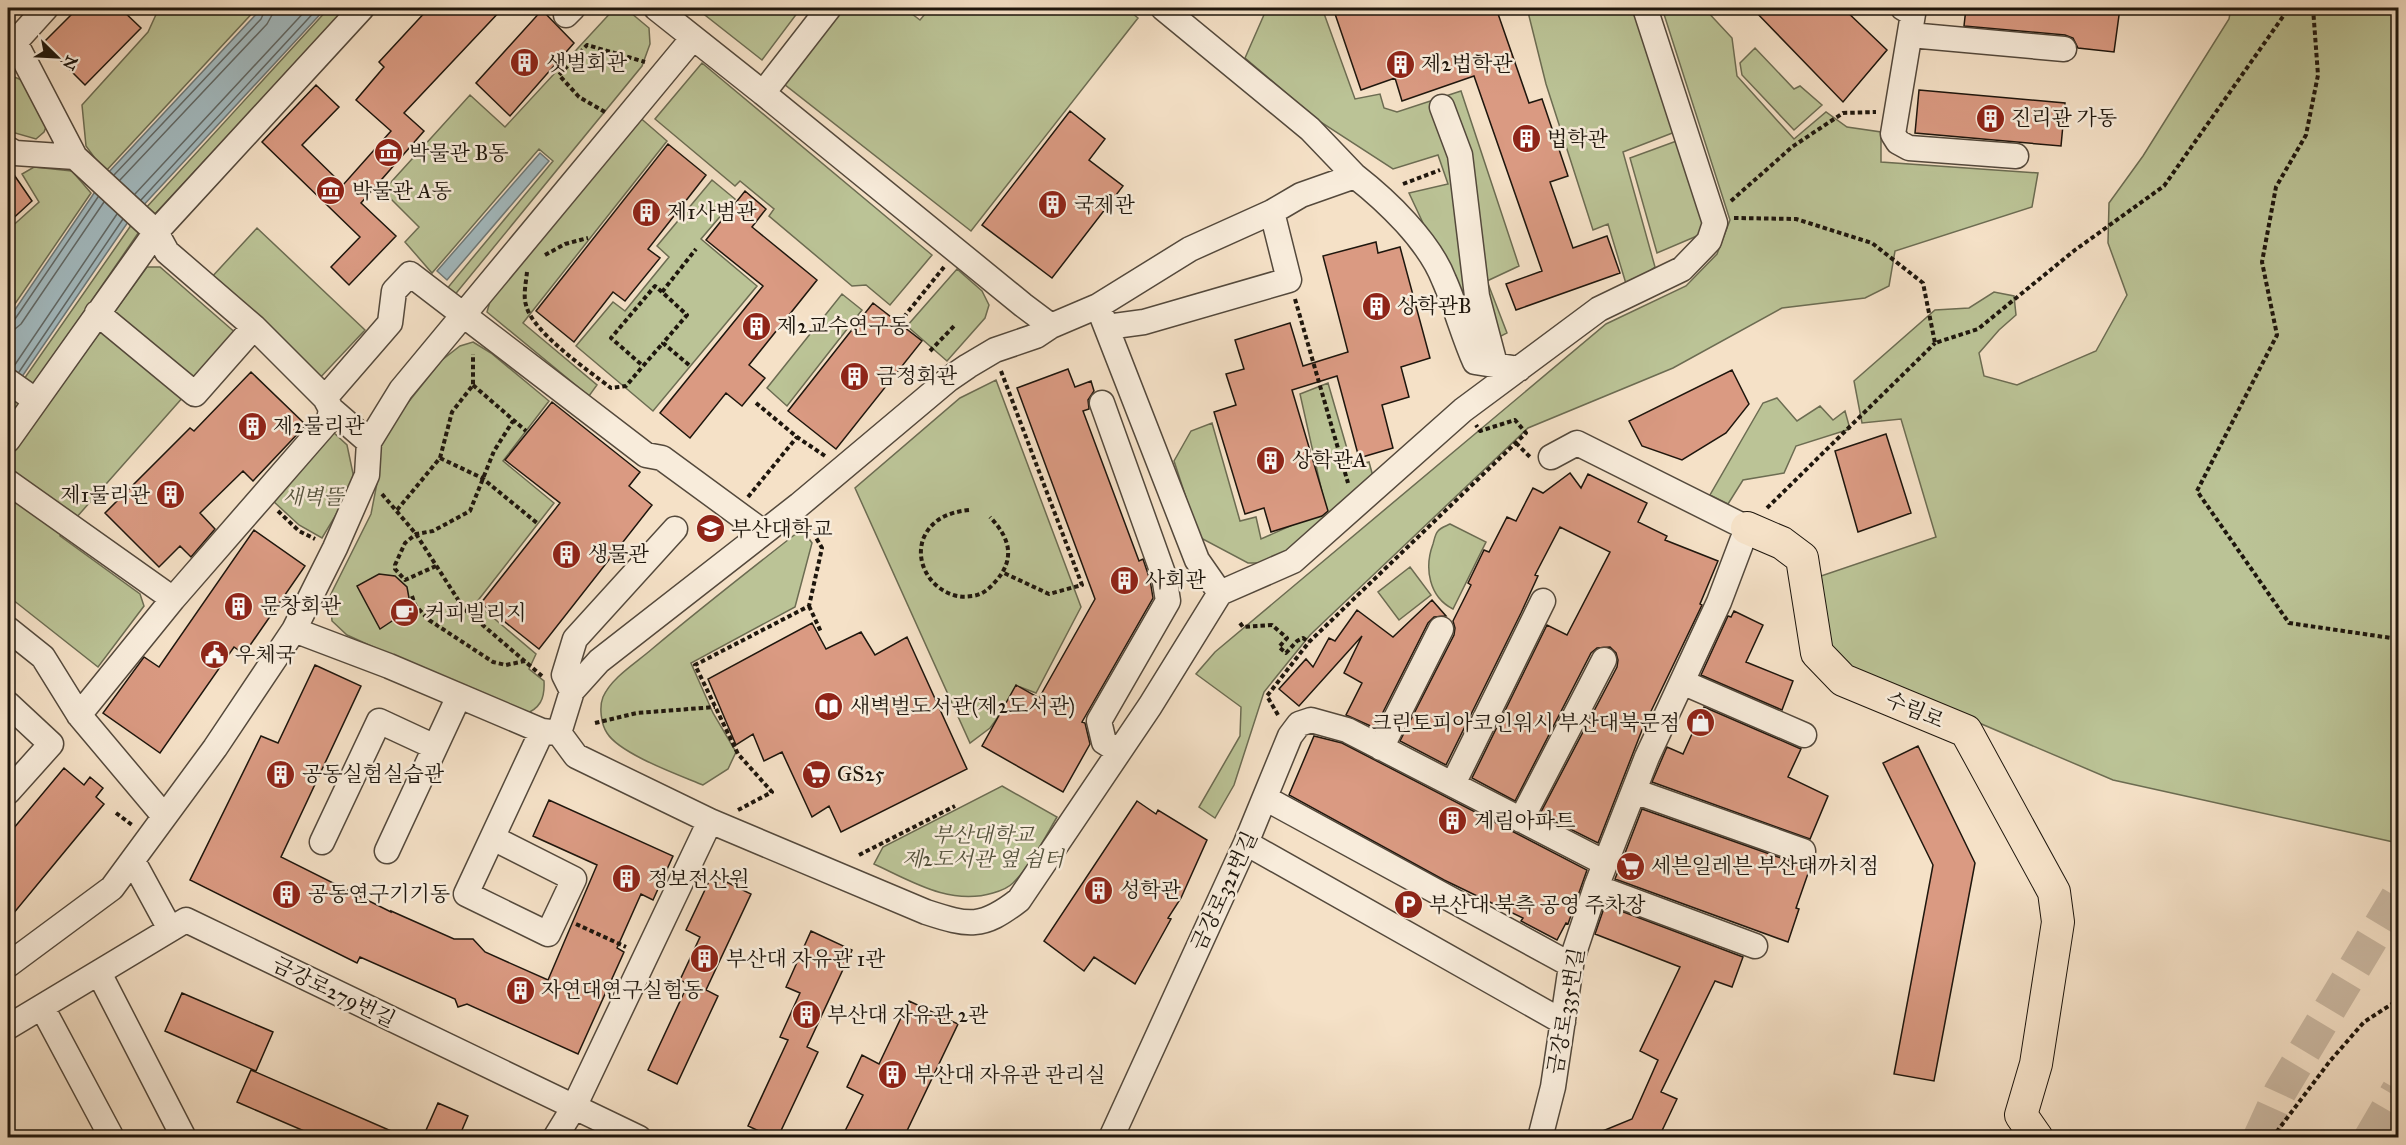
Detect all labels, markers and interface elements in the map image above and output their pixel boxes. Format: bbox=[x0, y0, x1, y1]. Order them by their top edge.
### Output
north arrow bbox=[27, 27, 87, 87]
building icon: 샛벌회관 bbox=[509, 47, 541, 79]
building icon: 제2법학관 bbox=[1384, 48, 1416, 80]
place label: 샛벌회관 bbox=[546, 50, 628, 76]
place label: 제2법학관 bbox=[1421, 51, 1513, 77]
text: N bbox=[59, 53, 82, 73]
building icon: 진리관 가동 bbox=[1974, 102, 2006, 134]
place label: 진리관 가동 bbox=[2011, 105, 2117, 131]
building icon: 법학관 bbox=[1510, 123, 1542, 155]
place label: 법학관 bbox=[1547, 126, 1609, 152]
museum icon: 박물관 B동 bbox=[372, 137, 404, 169]
place label: 박물관 B동 bbox=[409, 140, 509, 166]
museum icon: 박물관 A동 bbox=[315, 175, 347, 207]
place label: 박물관 A동 bbox=[352, 178, 452, 204]
building icon: 국제관 bbox=[1037, 189, 1069, 221]
place label: 국제관 bbox=[1074, 192, 1136, 218]
building icon: 제1사범관 bbox=[630, 196, 662, 228]
place label: 제1사범관 bbox=[667, 199, 757, 225]
building icon: 상학관B bbox=[1360, 290, 1392, 322]
place label: 상학관B bbox=[1397, 293, 1472, 319]
building icon: 제2교수연구동 bbox=[740, 310, 772, 342]
place label: 제2교수연구동 bbox=[777, 313, 909, 339]
building icon: 금정회관 bbox=[839, 360, 871, 392]
place label: 금정회관 bbox=[876, 363, 958, 389]
building icon: 제2물리관 bbox=[236, 410, 268, 442]
place label: 제2물리관 bbox=[273, 413, 365, 439]
building icon: 상학관A bbox=[1255, 444, 1287, 476]
place label: 상학관A bbox=[1292, 447, 1367, 473]
building icon: 제1물리관 bbox=[155, 479, 187, 511]
place label: 제1물리관 bbox=[61, 482, 151, 508]
park label: 새벽뜰 bbox=[283, 484, 346, 510]
school or university icon: 부산대학교 bbox=[694, 513, 726, 545]
place label: 부산대학교 bbox=[731, 516, 832, 542]
building icon: 생물관 bbox=[551, 538, 583, 570]
place label: 생물관 bbox=[588, 541, 650, 567]
building icon: 사회관 bbox=[1108, 564, 1140, 596]
place label: 사회관 bbox=[1145, 567, 1207, 593]
building icon: 문창회관 bbox=[223, 590, 255, 622]
place label: 문창회관 bbox=[260, 593, 342, 619]
cafe icon: 커피빌리지 bbox=[388, 597, 420, 629]
place label: 커피빌리지 bbox=[425, 600, 526, 626]
public building icon: 우체국 bbox=[198, 639, 230, 671]
place label: 우체국 bbox=[235, 642, 296, 668]
street label: 수림로 bbox=[1882, 686, 1948, 734]
library icon: 새벽벌도서관(제2도서관) bbox=[813, 690, 845, 722]
place label: 새벽벌도서관(제2도서관) bbox=[850, 693, 1075, 719]
shop icon: 크린토피아코인워시 부산대북문점 bbox=[1685, 707, 1717, 739]
place label: 크린토피아코인워시 부산대북문점 bbox=[1371, 710, 1680, 736]
building icon: 공동실험실습관 bbox=[265, 758, 297, 790]
supermarket icon: GS25 bbox=[800, 758, 832, 790]
place label: 공동실험실습관 bbox=[302, 761, 445, 787]
place label: GS25 bbox=[837, 761, 885, 787]
building icon: 계림아파트 bbox=[1437, 805, 1469, 837]
place label: 계림아파트 bbox=[1474, 808, 1575, 834]
park label: 부산대학교 제2도서관 옆 쉼터 bbox=[902, 822, 1065, 872]
street label: 금강로321번길 bbox=[1185, 827, 1263, 955]
supermarket icon: 세븐일레븐 부산대까치점 bbox=[1614, 850, 1646, 882]
place label: 세븐일레븐 부산대까치점 bbox=[1651, 853, 1879, 879]
building icon: 정보전산원 bbox=[611, 863, 643, 895]
place label: 정보전산원 bbox=[648, 866, 749, 892]
building icon: 성학관 bbox=[1083, 874, 1115, 906]
place label: 성학관 bbox=[1120, 877, 1182, 903]
building icon: 공동연구기기동 bbox=[271, 878, 303, 910]
place label: 공동연구기기동 bbox=[308, 881, 450, 907]
parking icon: 부산대 북측 공영 주차장 bbox=[1392, 889, 1424, 921]
place label: 부산대 북측 공영 주차장 bbox=[1429, 892, 1646, 918]
building icon: 부산대 자유관 1관 bbox=[689, 943, 721, 975]
place label: 부산대 자유관 1관 bbox=[726, 946, 886, 972]
street label: 금강로335번길 bbox=[1542, 946, 1590, 1076]
street label: 금강로279번길 bbox=[268, 951, 400, 1033]
building icon: 자연대연구실험동 bbox=[504, 974, 536, 1006]
place label: 자연대연구실험동 bbox=[541, 977, 703, 1003]
building icon: 부산대 자유관 2관 bbox=[790, 999, 822, 1031]
place label: 부산대 자유관 2관 bbox=[827, 1002, 989, 1028]
building icon: 부산대 자유관 관리실 bbox=[877, 1059, 909, 1091]
place label: 부산대 자유관 관리실 bbox=[914, 1062, 1106, 1088]

